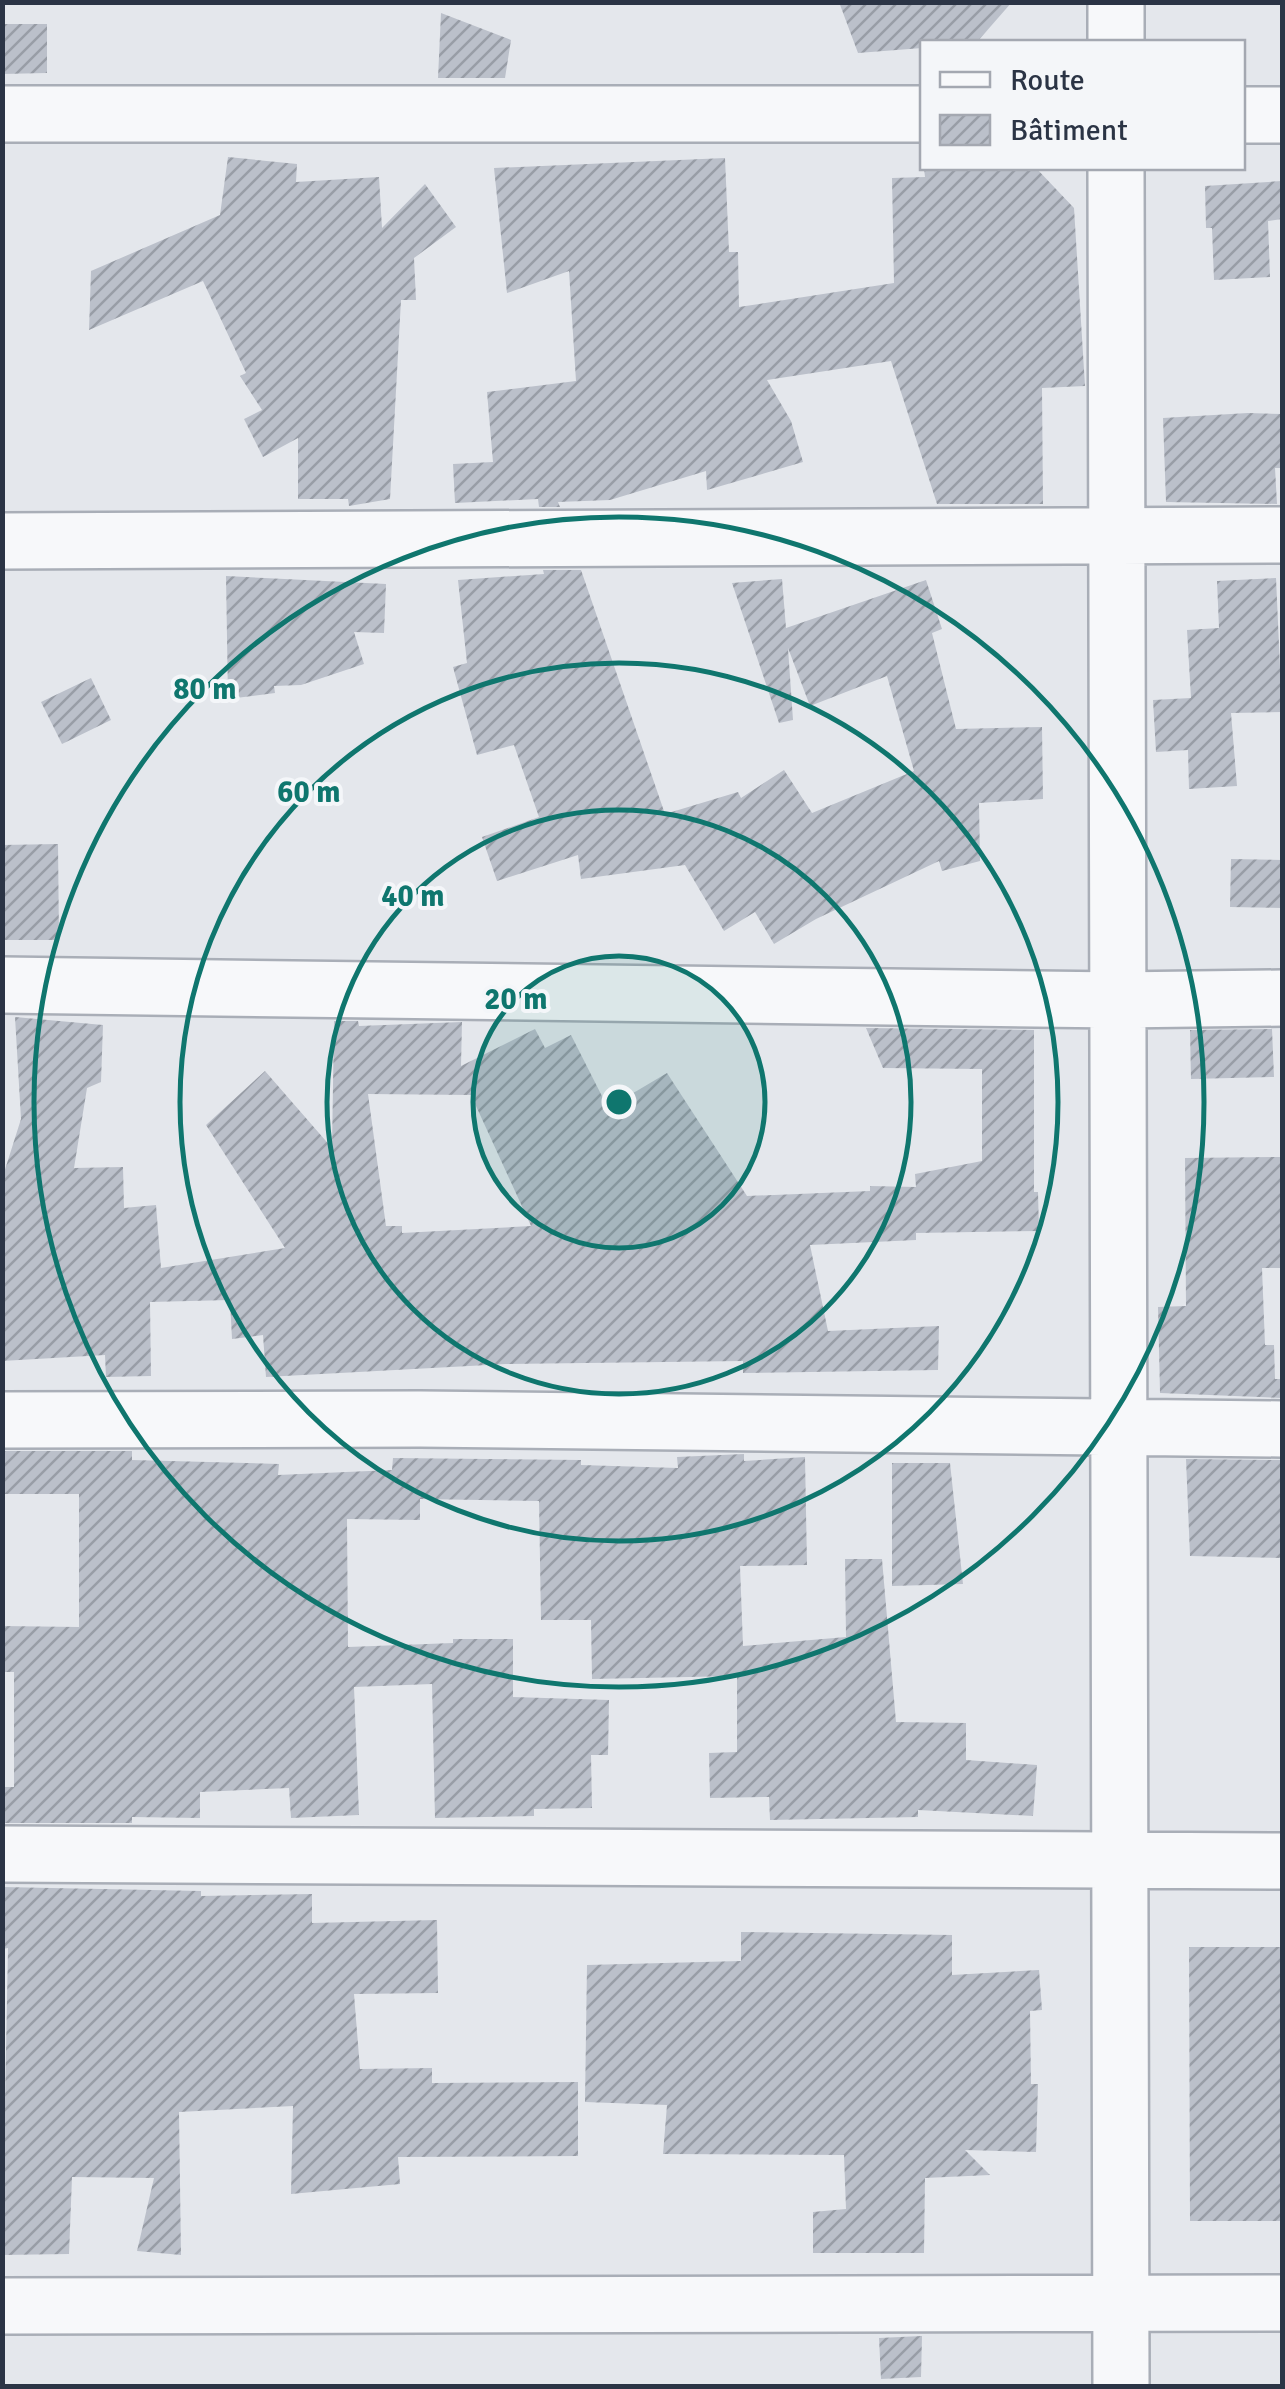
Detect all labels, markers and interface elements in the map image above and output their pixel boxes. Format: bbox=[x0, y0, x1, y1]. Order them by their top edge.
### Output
legend bbox=[920, 40, 1245, 170]
text: Route bbox=[1010, 62, 1085, 99]
text: Bâtiment bbox=[1010, 112, 1128, 149]
text: 80 m bbox=[173, 671, 237, 708]
text: 60 m bbox=[277, 774, 341, 811]
text: 40 m bbox=[381, 878, 445, 915]
text: 20 m bbox=[484, 981, 548, 1018]
centre of rings bbox=[601, 1084, 637, 1120]

